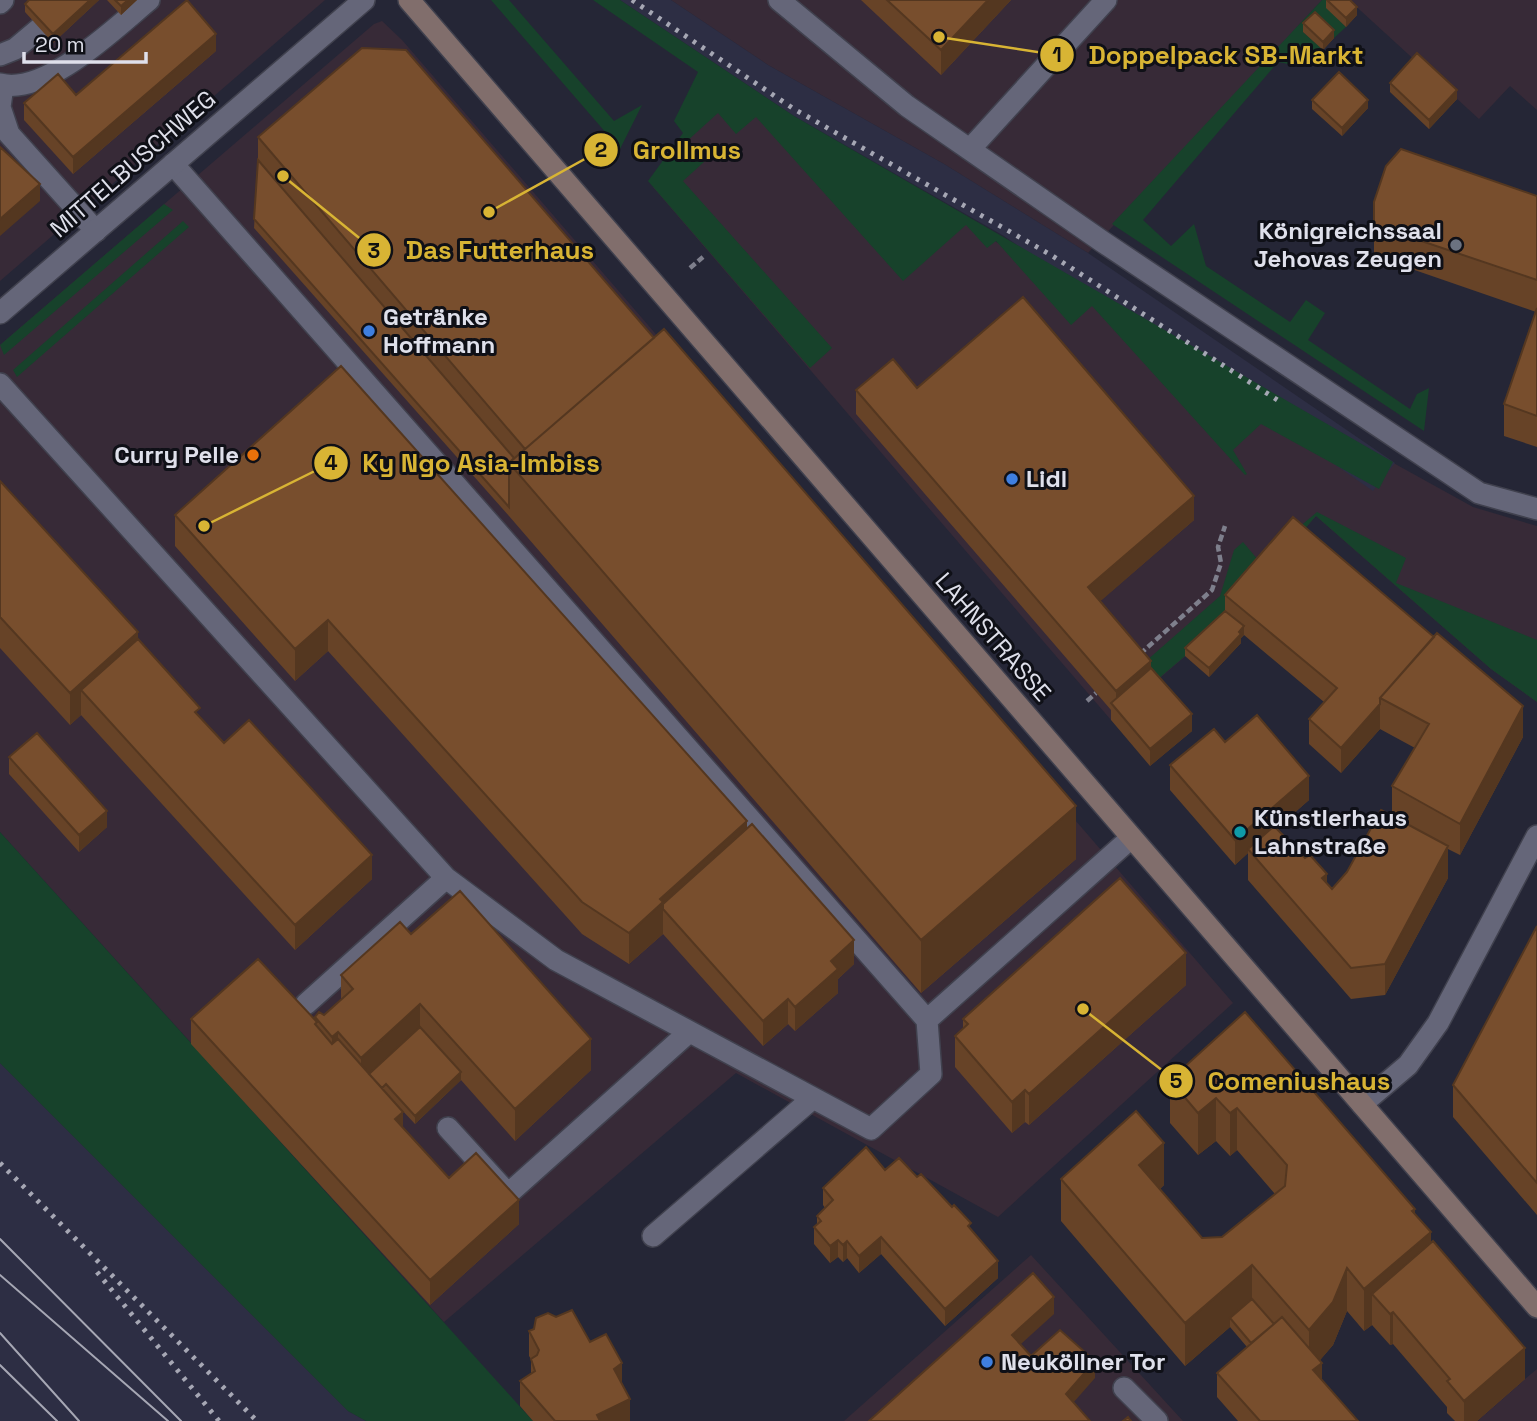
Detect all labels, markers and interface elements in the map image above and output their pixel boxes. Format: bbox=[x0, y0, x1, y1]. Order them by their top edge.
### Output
scale bar bbox=[24, 21, 147, 65]
text: 20 m bbox=[35, 31, 85, 58]
callout: Doppelpack SB-Markt bbox=[1039, 31, 1377, 78]
text: Doppelpack SB-Markt bbox=[1088, 38, 1364, 72]
text: 1 bbox=[1052, 41, 1062, 68]
street label: MITTELBUSCHWEG bbox=[43, 83, 222, 244]
callout: Grollmus bbox=[584, 126, 755, 173]
text: Grollmus bbox=[633, 133, 741, 167]
text: 2 bbox=[595, 136, 607, 163]
place label: Königreichssaal Jehovas Zeugen bbox=[1254, 215, 1442, 274]
callout: Das Futterhaus bbox=[356, 227, 608, 274]
text: Das Futterhaus bbox=[406, 233, 594, 267]
text: 3 bbox=[368, 237, 380, 264]
marker: Königreichssaal Jehovas Zeugen bbox=[1448, 237, 1464, 253]
place label: Getränke Hoffmann bbox=[383, 301, 495, 360]
marker: Getränke Hoffmann bbox=[361, 323, 377, 339]
place label: Curry Pelle bbox=[114, 439, 239, 470]
callout: Ky Ngo Asia-Imbiss bbox=[313, 439, 614, 486]
text: Ky Ngo Asia-Imbiss bbox=[362, 446, 600, 480]
marker: Curry Pelle bbox=[245, 447, 261, 463]
text: 4 bbox=[324, 449, 338, 476]
place label: Lidl bbox=[1026, 463, 1067, 494]
marker: Lidl bbox=[1004, 471, 1020, 487]
street label: LAHNSTRASSE bbox=[929, 566, 1058, 708]
place label: Künstlerhaus Lahnstraße bbox=[1254, 802, 1407, 861]
marker: Künstlerhaus Lahnstraße bbox=[1232, 824, 1248, 840]
callout: Comeniushaus bbox=[1158, 1057, 1404, 1104]
text: Comeniushaus bbox=[1208, 1064, 1390, 1098]
text: 5 bbox=[1170, 1067, 1182, 1094]
place label: Neuköllner Tor bbox=[1001, 1346, 1166, 1377]
marker: Neuköllner Tor bbox=[979, 1354, 995, 1370]

